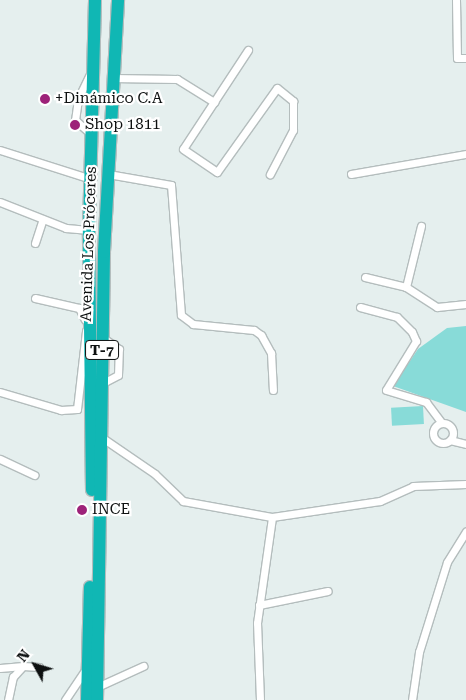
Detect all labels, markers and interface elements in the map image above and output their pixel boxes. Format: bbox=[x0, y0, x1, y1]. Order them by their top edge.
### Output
place label: +Dinámico C.A bbox=[55, 90, 162, 108]
marker: +Dinámico C.A bbox=[39, 93, 51, 105]
place label: Shop 1811 bbox=[85, 116, 160, 134]
marker: Shop 1811 bbox=[69, 119, 81, 131]
street label: Avenida Los Próceres bbox=[77, 166, 101, 322]
road number: T-7 bbox=[84, 338, 120, 362]
place label: INCE bbox=[92, 501, 130, 519]
marker: INCE bbox=[76, 504, 88, 516]
north arrow bbox=[10, 640, 60, 690]
text: N bbox=[14, 646, 33, 665]

